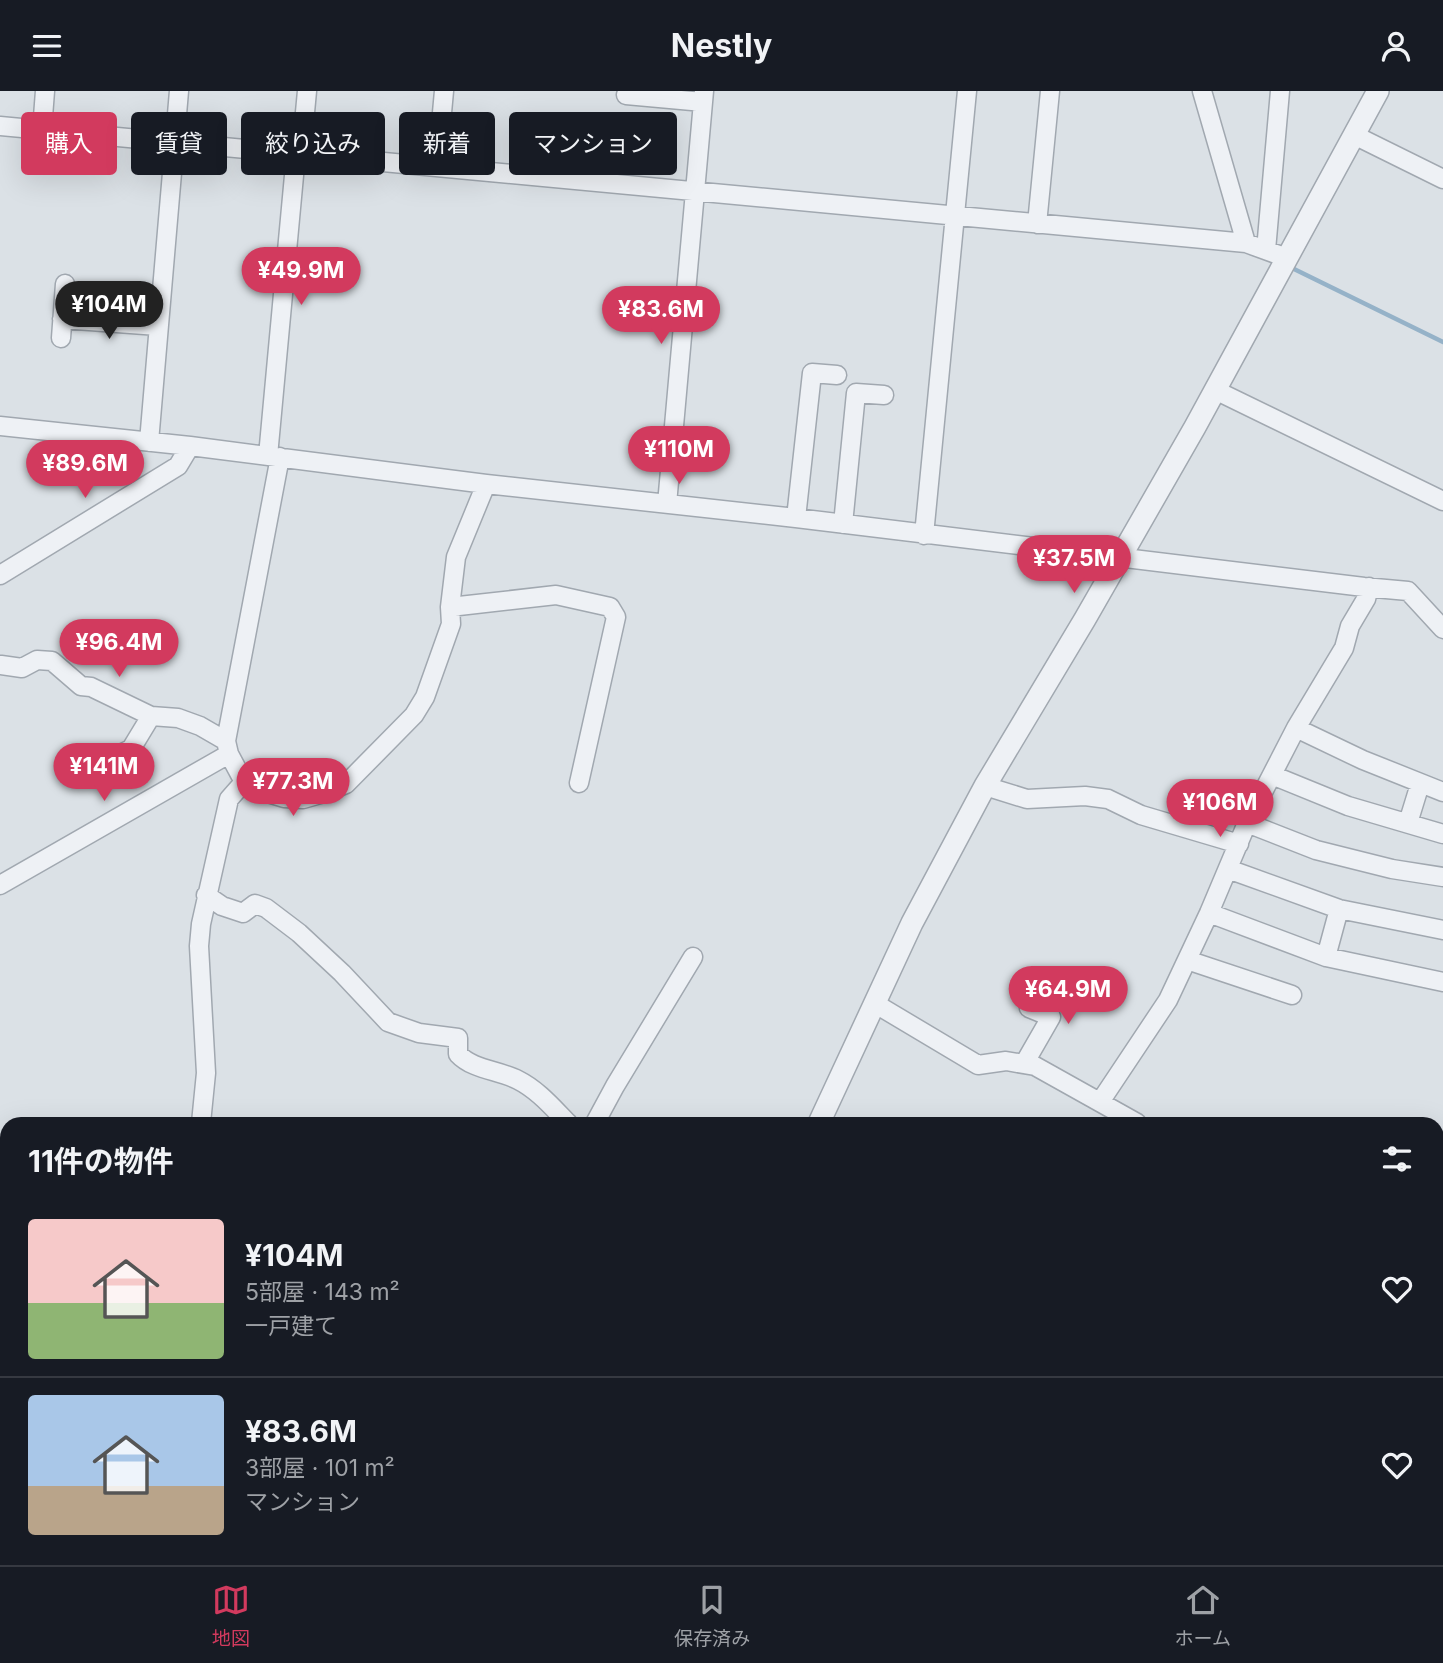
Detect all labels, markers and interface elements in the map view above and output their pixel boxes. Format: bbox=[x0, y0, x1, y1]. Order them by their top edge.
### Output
text: Nestly bbox=[671, 26, 772, 65]
icon: menu bbox=[28, 27, 66, 65]
icon: person bbox=[1377, 27, 1415, 65]
chip: 購入 bbox=[21, 112, 117, 175]
chip: 賃貸 bbox=[131, 112, 227, 175]
chip: 絞り込み bbox=[241, 112, 385, 175]
chip: 新着 bbox=[399, 112, 495, 175]
chip: マンション bbox=[509, 112, 677, 175]
pin: ¥49.9M bbox=[244, 247, 358, 307]
text: ¥49.9M bbox=[258, 256, 344, 284]
pin: ¥104M bbox=[60, 281, 158, 341]
pin: ¥83.6M bbox=[604, 287, 718, 346]
text: ¥104M bbox=[71, 290, 147, 318]
text: ¥83.6M bbox=[618, 295, 704, 323]
pin: ¥110M bbox=[630, 427, 728, 486]
text: ¥110M bbox=[644, 435, 714, 463]
pin: ¥89.6M bbox=[28, 441, 142, 500]
text: ¥89.6M bbox=[42, 449, 128, 477]
pin: ¥37.5M bbox=[1017, 535, 1131, 595]
text: ¥37.5M bbox=[1033, 544, 1115, 572]
pin: ¥96.4M bbox=[62, 619, 176, 679]
text: ¥96.4M bbox=[76, 628, 162, 656]
pin: ¥141M bbox=[55, 743, 153, 803]
text: ¥141M bbox=[69, 752, 139, 780]
pin: ¥77.3M bbox=[236, 759, 350, 818]
text: ¥77.3M bbox=[253, 767, 333, 795]
pin: ¥106M bbox=[1171, 779, 1269, 839]
text: ¥106M bbox=[1183, 788, 1257, 816]
pin: ¥64.9M bbox=[1011, 967, 1125, 1026]
text: ¥64.9M bbox=[1025, 975, 1111, 1003]
icon: filters bbox=[1378, 1140, 1416, 1178]
text: 11件の物件 bbox=[28, 1143, 174, 1179]
text: ¥104M bbox=[245, 1237, 344, 1273]
icon: home bbox=[84, 1247, 168, 1331]
icon: heart bbox=[1378, 1270, 1416, 1308]
text: 5部屋 · 143 m² bbox=[245, 1278, 400, 1306]
text: 一戸建て bbox=[245, 1312, 337, 1340]
text: ¥83.6M bbox=[245, 1413, 357, 1449]
icon: home bbox=[84, 1423, 168, 1507]
icon: heart bbox=[1378, 1446, 1416, 1484]
text: 3部屋 · 101 m² bbox=[245, 1454, 395, 1482]
text: マンション bbox=[245, 1488, 360, 1516]
tab: 地図 bbox=[212, 1581, 250, 1650]
tab: 保存済み bbox=[674, 1581, 750, 1650]
tab: ホーム bbox=[1174, 1581, 1231, 1650]

